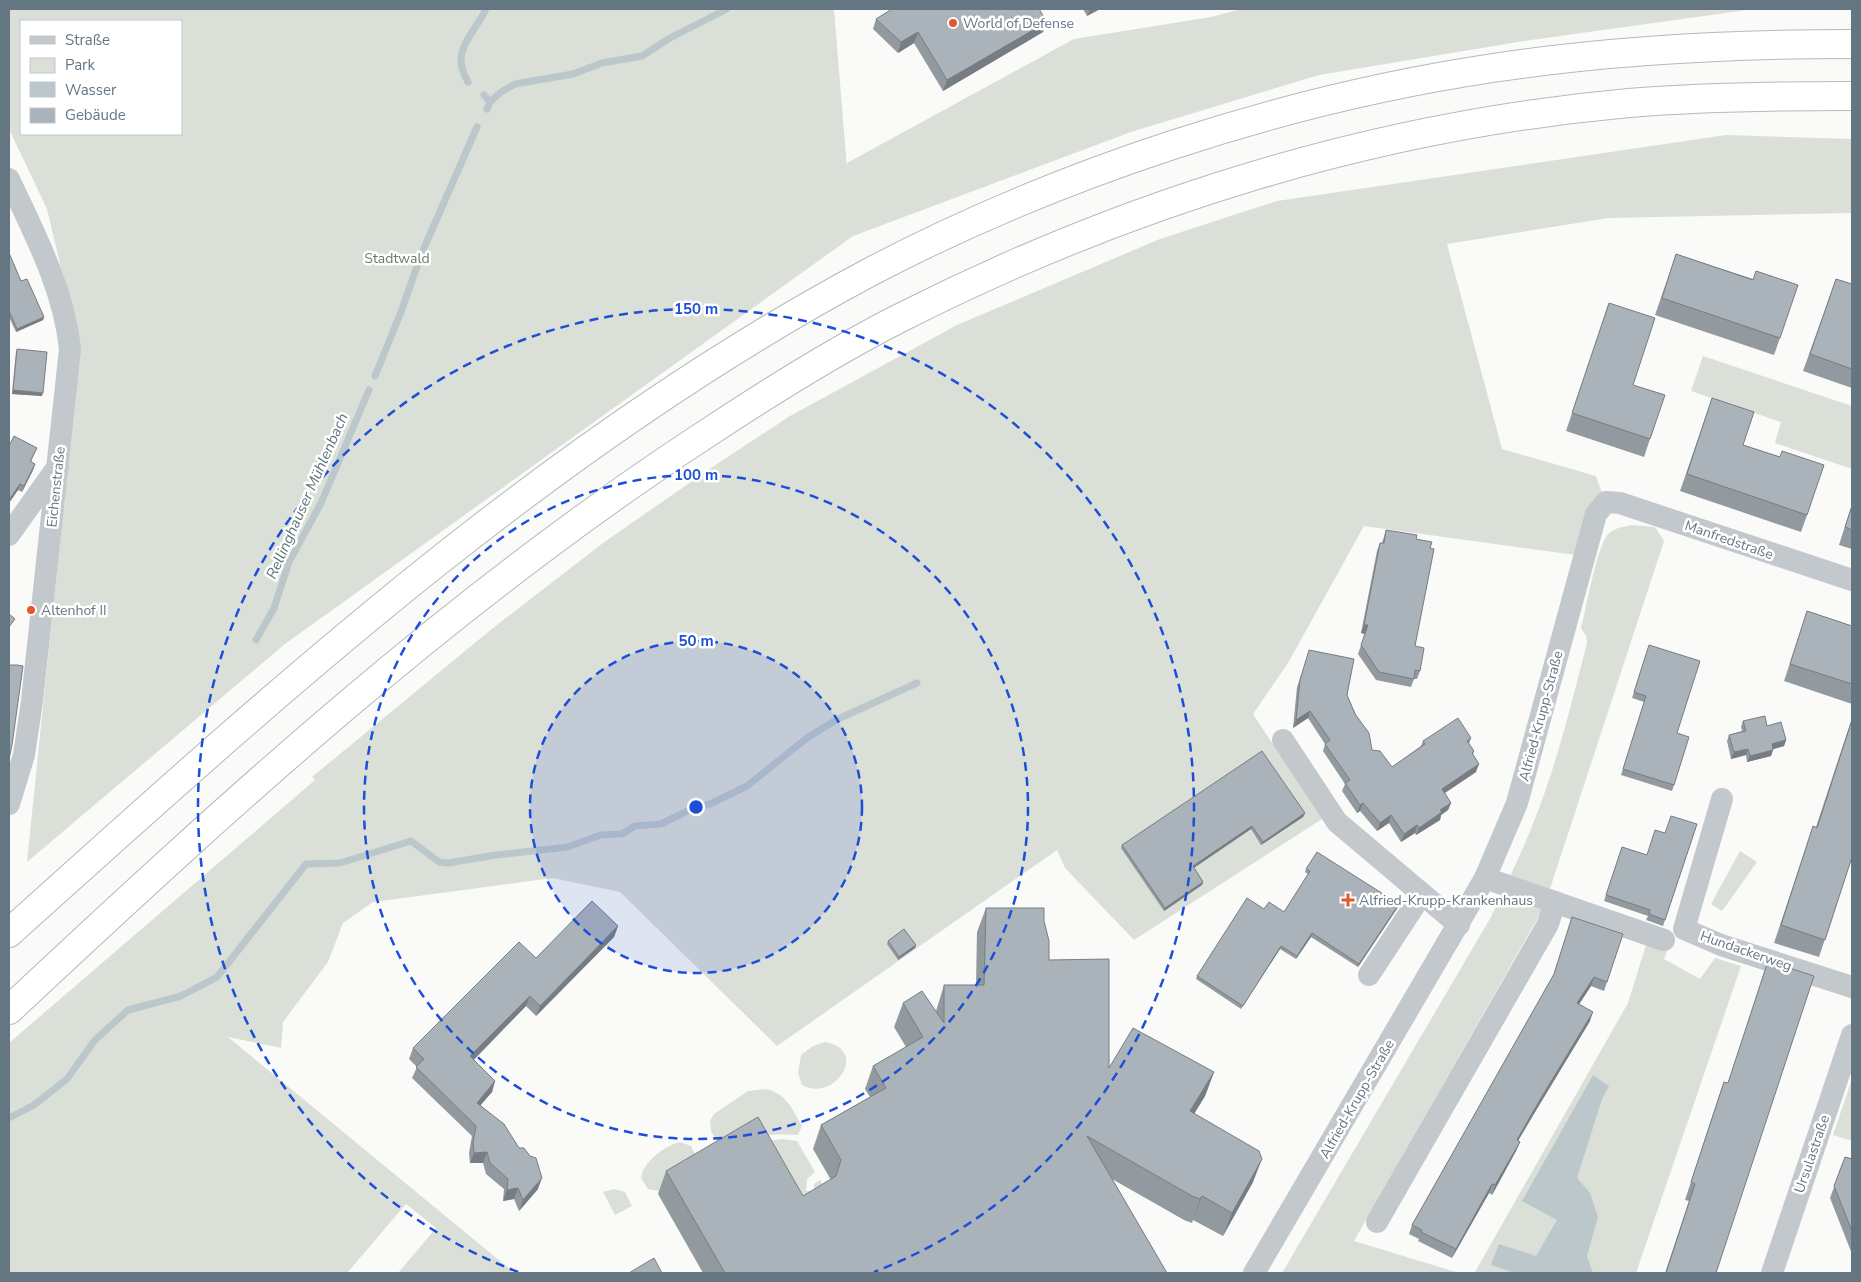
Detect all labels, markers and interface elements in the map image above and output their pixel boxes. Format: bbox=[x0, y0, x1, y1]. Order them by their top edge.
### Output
place label: World of Defense bbox=[963, 14, 1074, 33]
marker: World of Defense bbox=[947, 17, 959, 29]
legend bbox=[20, 20, 182, 135]
text: Straße bbox=[65, 30, 110, 50]
text: Park bbox=[65, 55, 95, 75]
text: Wasser bbox=[65, 80, 117, 100]
text: Gebäude bbox=[65, 105, 126, 125]
park label: Stadtwald bbox=[364, 249, 430, 268]
text: 150 m bbox=[674, 299, 718, 319]
water label: Rellinghauser Mühlenbach bbox=[261, 410, 353, 582]
street label: Eichenstraße bbox=[42, 446, 70, 528]
text: 100 m bbox=[674, 465, 718, 485]
street label: Manfredstraße bbox=[1682, 516, 1776, 564]
place label: Altenhof II bbox=[41, 601, 107, 620]
marker: Altenhof II bbox=[25, 604, 37, 616]
text: 50 m bbox=[678, 631, 714, 651]
street label: Alfried-Krupp-Straße bbox=[1514, 649, 1568, 783]
centre of rings bbox=[687, 798, 705, 816]
place label: Alfried-Krupp-Krankenhaus bbox=[1359, 891, 1533, 910]
marker: Alfried-Krupp-Krankenhaus bbox=[1341, 893, 1355, 907]
street label: Hundackerweg bbox=[1698, 926, 1794, 976]
street label: Alfried-Krupp-Straße bbox=[1315, 1036, 1399, 1162]
street label: Ursulastraße bbox=[1790, 1112, 1834, 1196]

